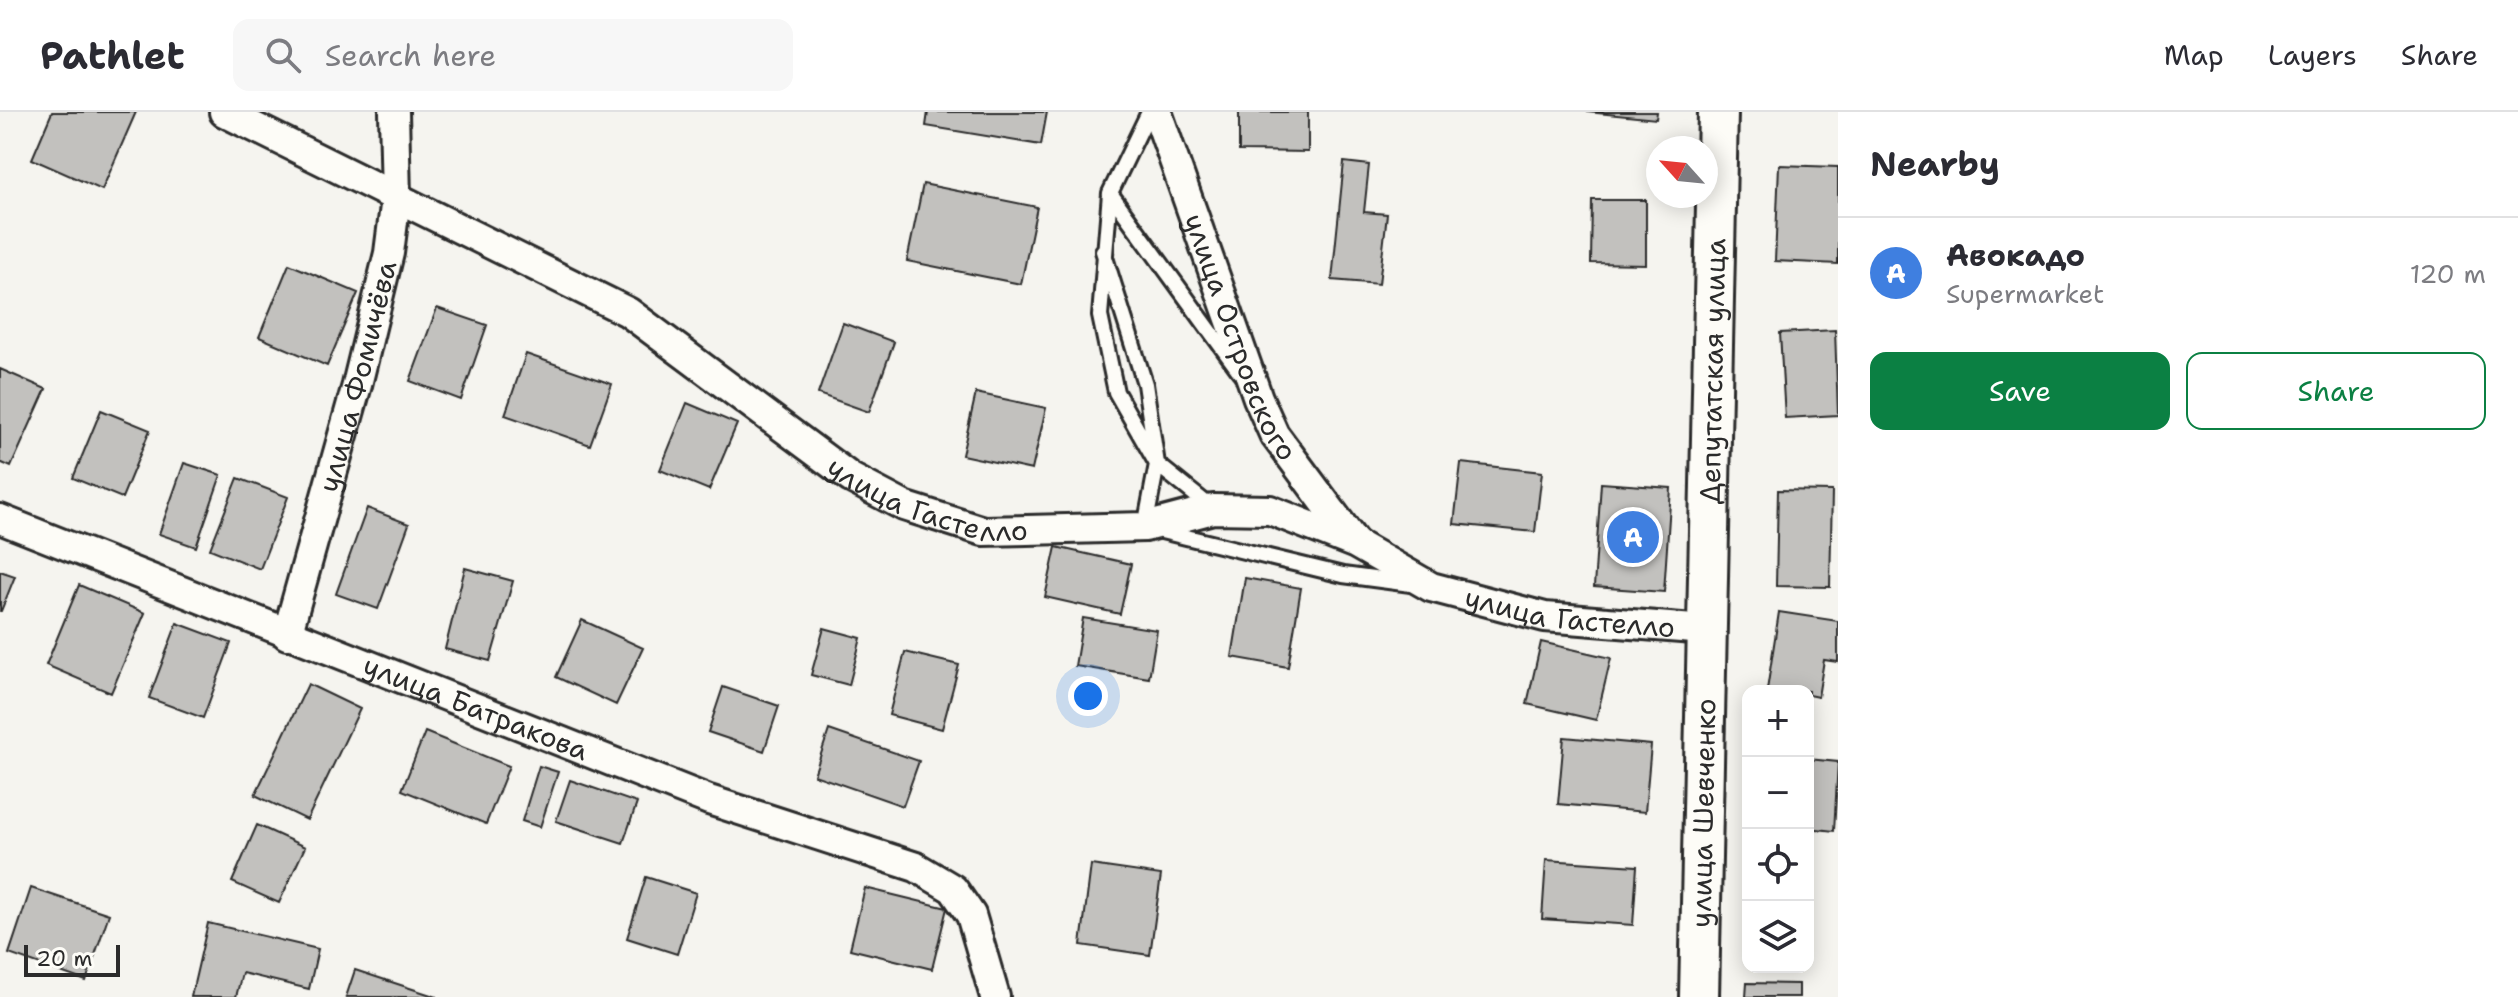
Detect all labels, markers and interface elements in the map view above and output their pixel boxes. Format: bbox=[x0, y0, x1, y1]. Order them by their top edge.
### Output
search box bbox=[233, 19, 793, 91]
text: Pathlet bbox=[40, 30, 185, 81]
icon: search bbox=[261, 33, 305, 77]
text: Search here bbox=[325, 35, 496, 76]
text: Map bbox=[2164, 36, 2224, 74]
text: Layers bbox=[2268, 36, 2357, 74]
text: Share bbox=[2401, 36, 2478, 74]
north arrow bbox=[1646, 136, 1718, 208]
text: Nearby bbox=[1870, 141, 2000, 187]
street label: улица Островского bbox=[1175, 208, 1306, 468]
text: Авокадо bbox=[1946, 235, 2085, 276]
street label: Депутатская улица bbox=[1691, 238, 1734, 504]
text: A bbox=[1886, 256, 1906, 291]
text: 120 m bbox=[2410, 256, 2486, 291]
street label: улица Фомичёва bbox=[309, 257, 405, 497]
text: Supermarket bbox=[1946, 276, 2104, 311]
button: Save bbox=[1870, 352, 2170, 430]
button: Share bbox=[2186, 352, 2486, 430]
street label: улица Гастелло bbox=[820, 448, 1028, 550]
pin: A bbox=[1607, 507, 1659, 567]
street label: улица Гастелло bbox=[1461, 578, 1677, 646]
street label: улица Батракова bbox=[358, 646, 594, 769]
your location bbox=[1068, 676, 1108, 716]
map controls bbox=[1742, 685, 1814, 973]
button: + bbox=[1742, 685, 1814, 757]
street label: улица Шевченко bbox=[1681, 698, 1724, 928]
button: − bbox=[1742, 757, 1814, 829]
button: locate bbox=[1742, 829, 1814, 901]
button: layers bbox=[1742, 901, 1814, 973]
scale bar bbox=[24, 941, 120, 977]
text: 20 m bbox=[36, 944, 93, 973]

